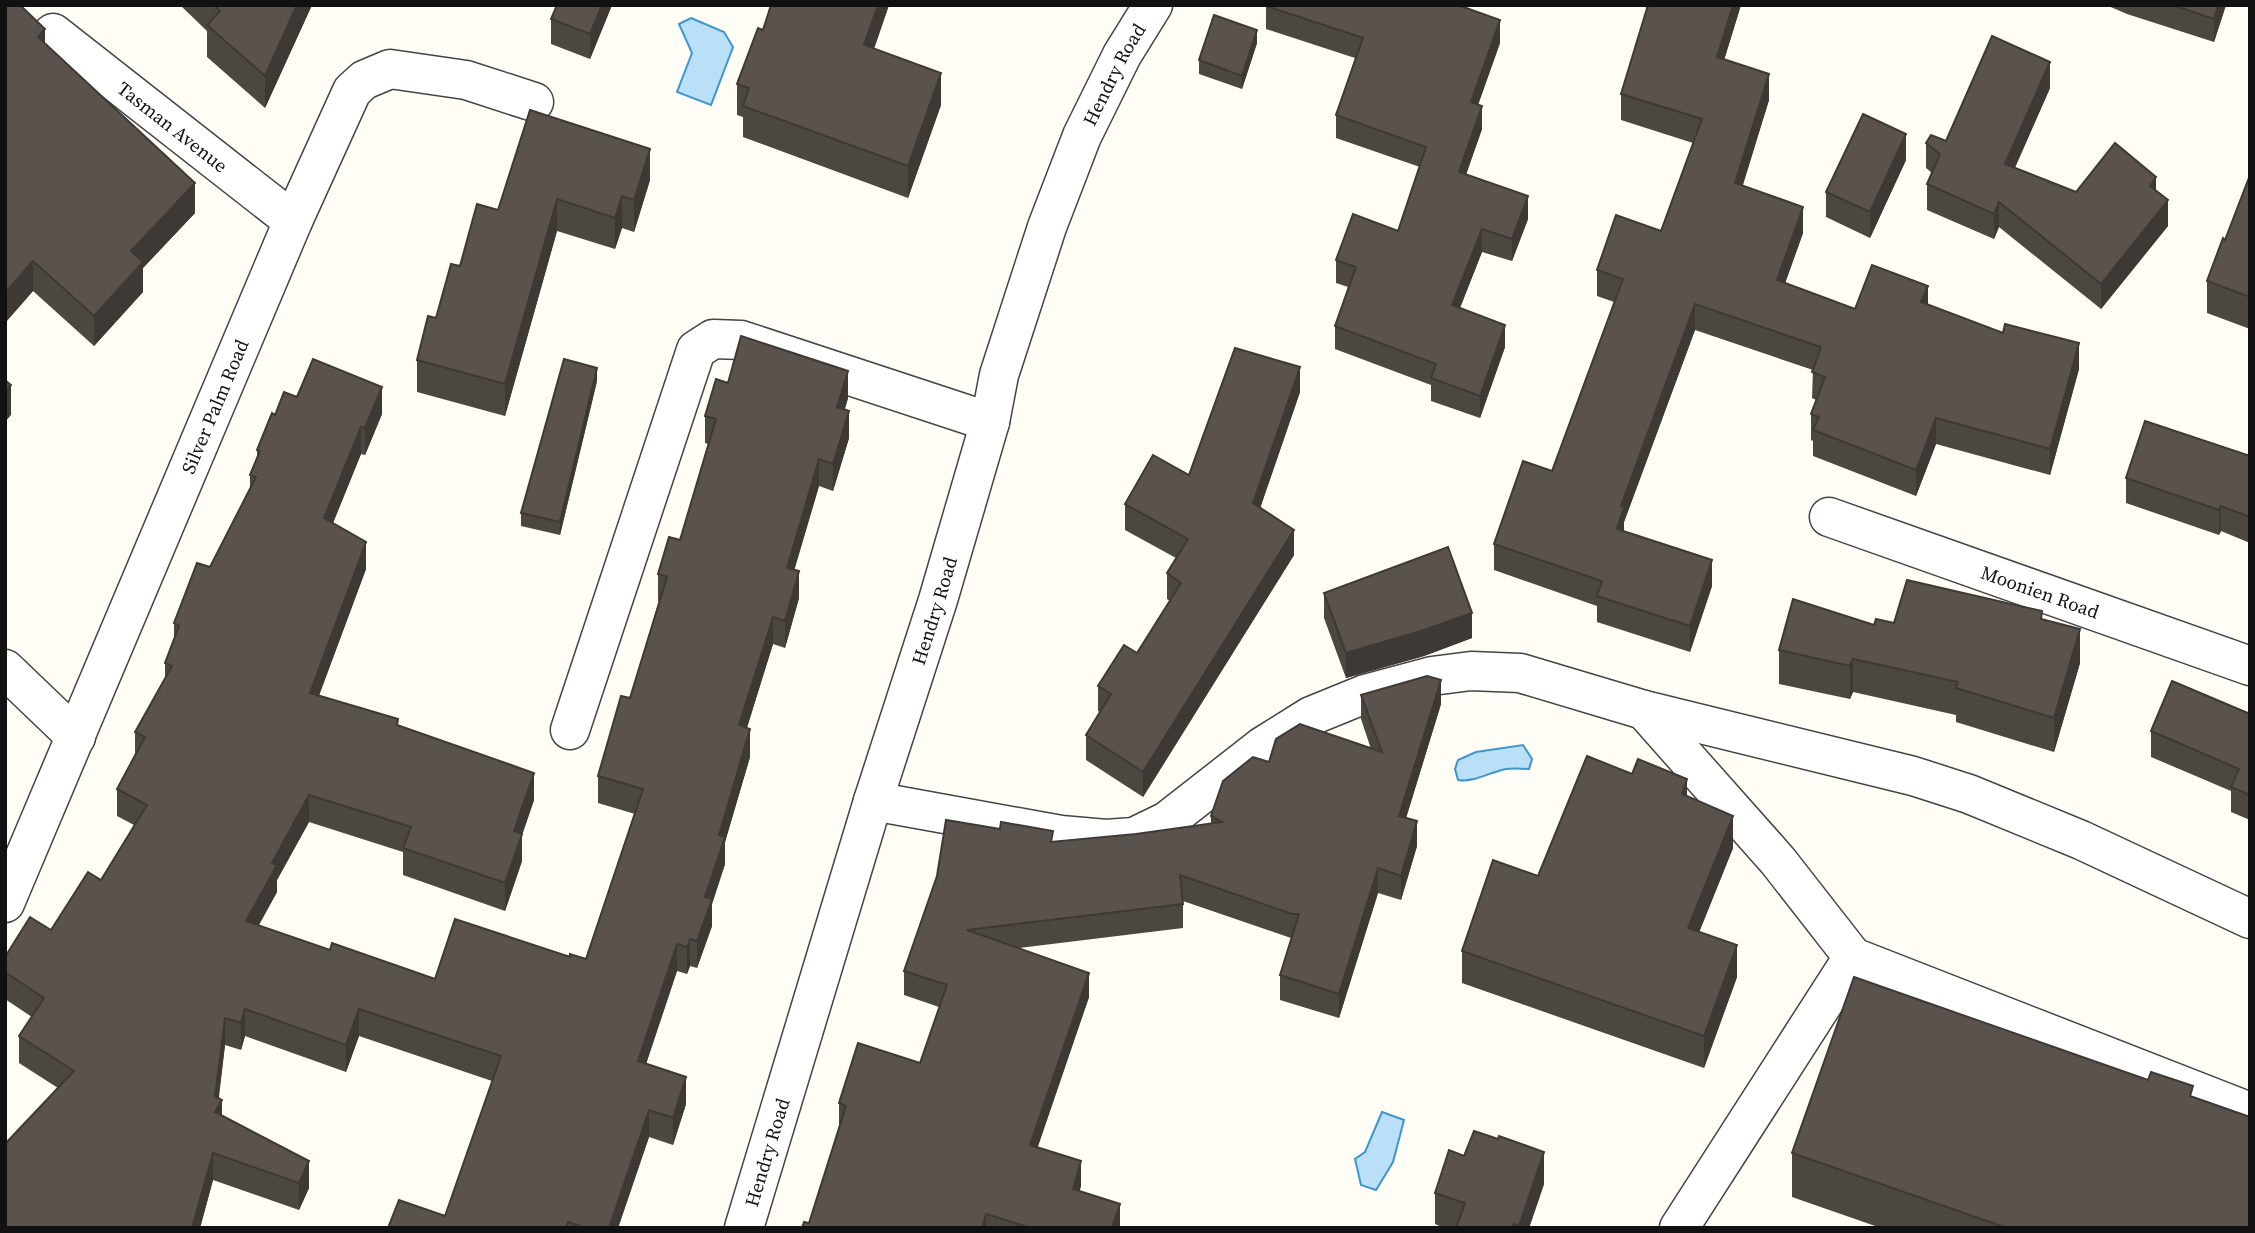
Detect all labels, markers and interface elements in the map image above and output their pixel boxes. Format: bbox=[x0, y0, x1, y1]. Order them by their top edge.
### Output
street label: Hendry Road bbox=[1076, 18, 1152, 130]
street label: Tasman Avenue bbox=[112, 75, 233, 178]
street label: Silver Palm Road bbox=[175, 335, 255, 478]
street label: Hendry Road bbox=[905, 553, 963, 668]
street label: Moonien Road bbox=[1978, 559, 2103, 625]
street label: Hendry Road bbox=[738, 1095, 796, 1210]

